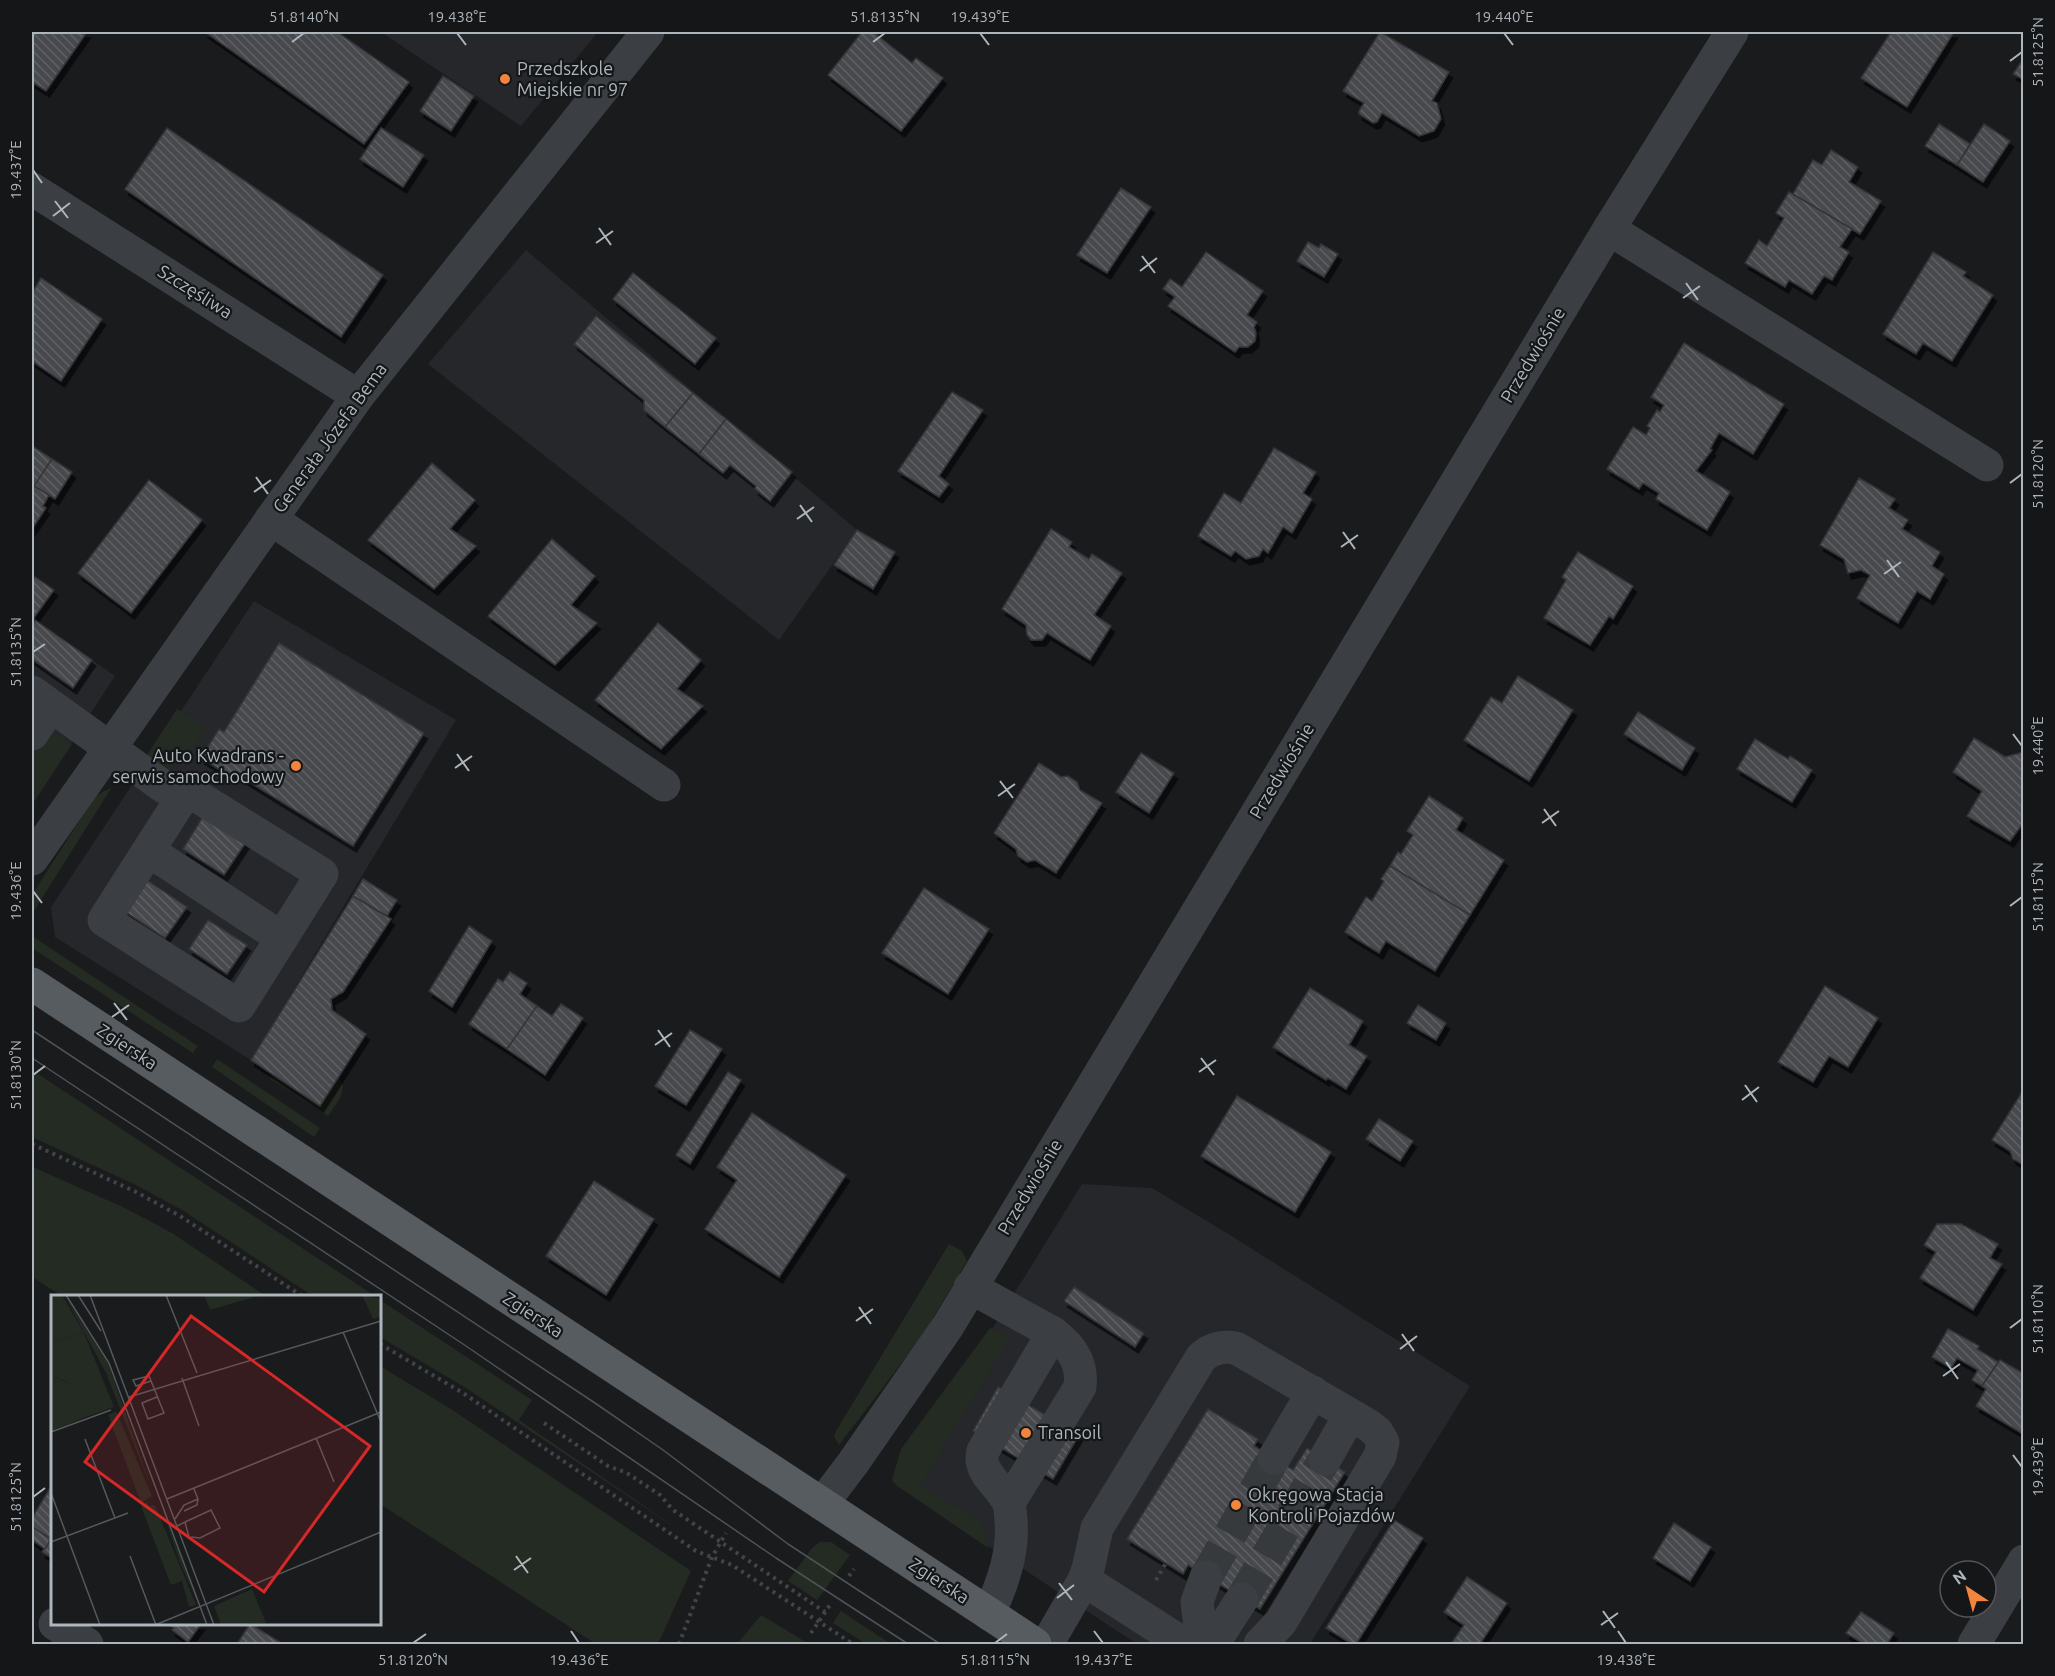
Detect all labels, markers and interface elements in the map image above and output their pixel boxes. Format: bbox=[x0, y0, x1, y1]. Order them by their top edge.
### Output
text: 51.8140°N bbox=[269, 8, 339, 25]
text: 19.438°E bbox=[427, 8, 487, 25]
text: 51.8135°N bbox=[850, 8, 920, 25]
text: 19.439°E bbox=[950, 8, 1010, 25]
text: 19.440°E bbox=[1474, 8, 1534, 25]
text: 51.8125°N bbox=[2029, 17, 2046, 87]
place label: Przedszkole Miejskie nr 97 bbox=[517, 58, 628, 99]
marker: Przedszkole Miejskie nr 97 bbox=[498, 72, 512, 86]
text: 19.437°E bbox=[7, 140, 24, 200]
street label: Szczęśliwa bbox=[155, 260, 236, 322]
street label: Przedwiośnie bbox=[1496, 303, 1568, 406]
street label: Generała Józefa Bema bbox=[268, 359, 390, 516]
text: 51.8120°N bbox=[2029, 439, 2046, 509]
text: 51.8135°N bbox=[7, 617, 24, 687]
text: 19.440°E bbox=[2029, 716, 2046, 776]
street label: Przedwiośnie bbox=[1245, 719, 1317, 822]
place label: Auto Kwadrans - serwis samochodowy bbox=[112, 745, 284, 786]
marker: Auto Kwadrans - serwis samochodowy bbox=[289, 759, 303, 773]
text: 19.436°E bbox=[7, 861, 24, 921]
text: 51.8115°N bbox=[2029, 862, 2046, 932]
street label: Zgierska bbox=[94, 1019, 161, 1073]
text: 51.8130°N bbox=[7, 1040, 24, 1110]
street label: Przedwiośnie bbox=[993, 1135, 1065, 1238]
text: 51.8110°N bbox=[2029, 1284, 2046, 1354]
street label: Zgierska bbox=[500, 1287, 567, 1341]
inset map bbox=[51, 1295, 381, 1625]
place label: Transoil bbox=[1038, 1422, 1101, 1442]
marker: Transoil bbox=[1019, 1426, 1033, 1440]
text: 19.439°E bbox=[2029, 1437, 2046, 1497]
text: 51.8125°N bbox=[7, 1462, 24, 1532]
place label: Okręgowa Stacja Kontroli Pojazdów bbox=[1248, 1484, 1395, 1525]
marker: Okręgowa Stacja Kontroli Pojazdów bbox=[1229, 1498, 1243, 1512]
street label: Zgierska bbox=[906, 1553, 973, 1607]
north arrow bbox=[1938, 1559, 1998, 1619]
text: N bbox=[1949, 1566, 1969, 1588]
text: 51.8120°N bbox=[378, 1651, 448, 1668]
text: 19.436°E bbox=[549, 1651, 609, 1668]
text: 51.8115°N bbox=[960, 1651, 1030, 1668]
text: 19.437°E bbox=[1073, 1651, 1133, 1668]
text: 19.438°E bbox=[1596, 1651, 1656, 1668]

